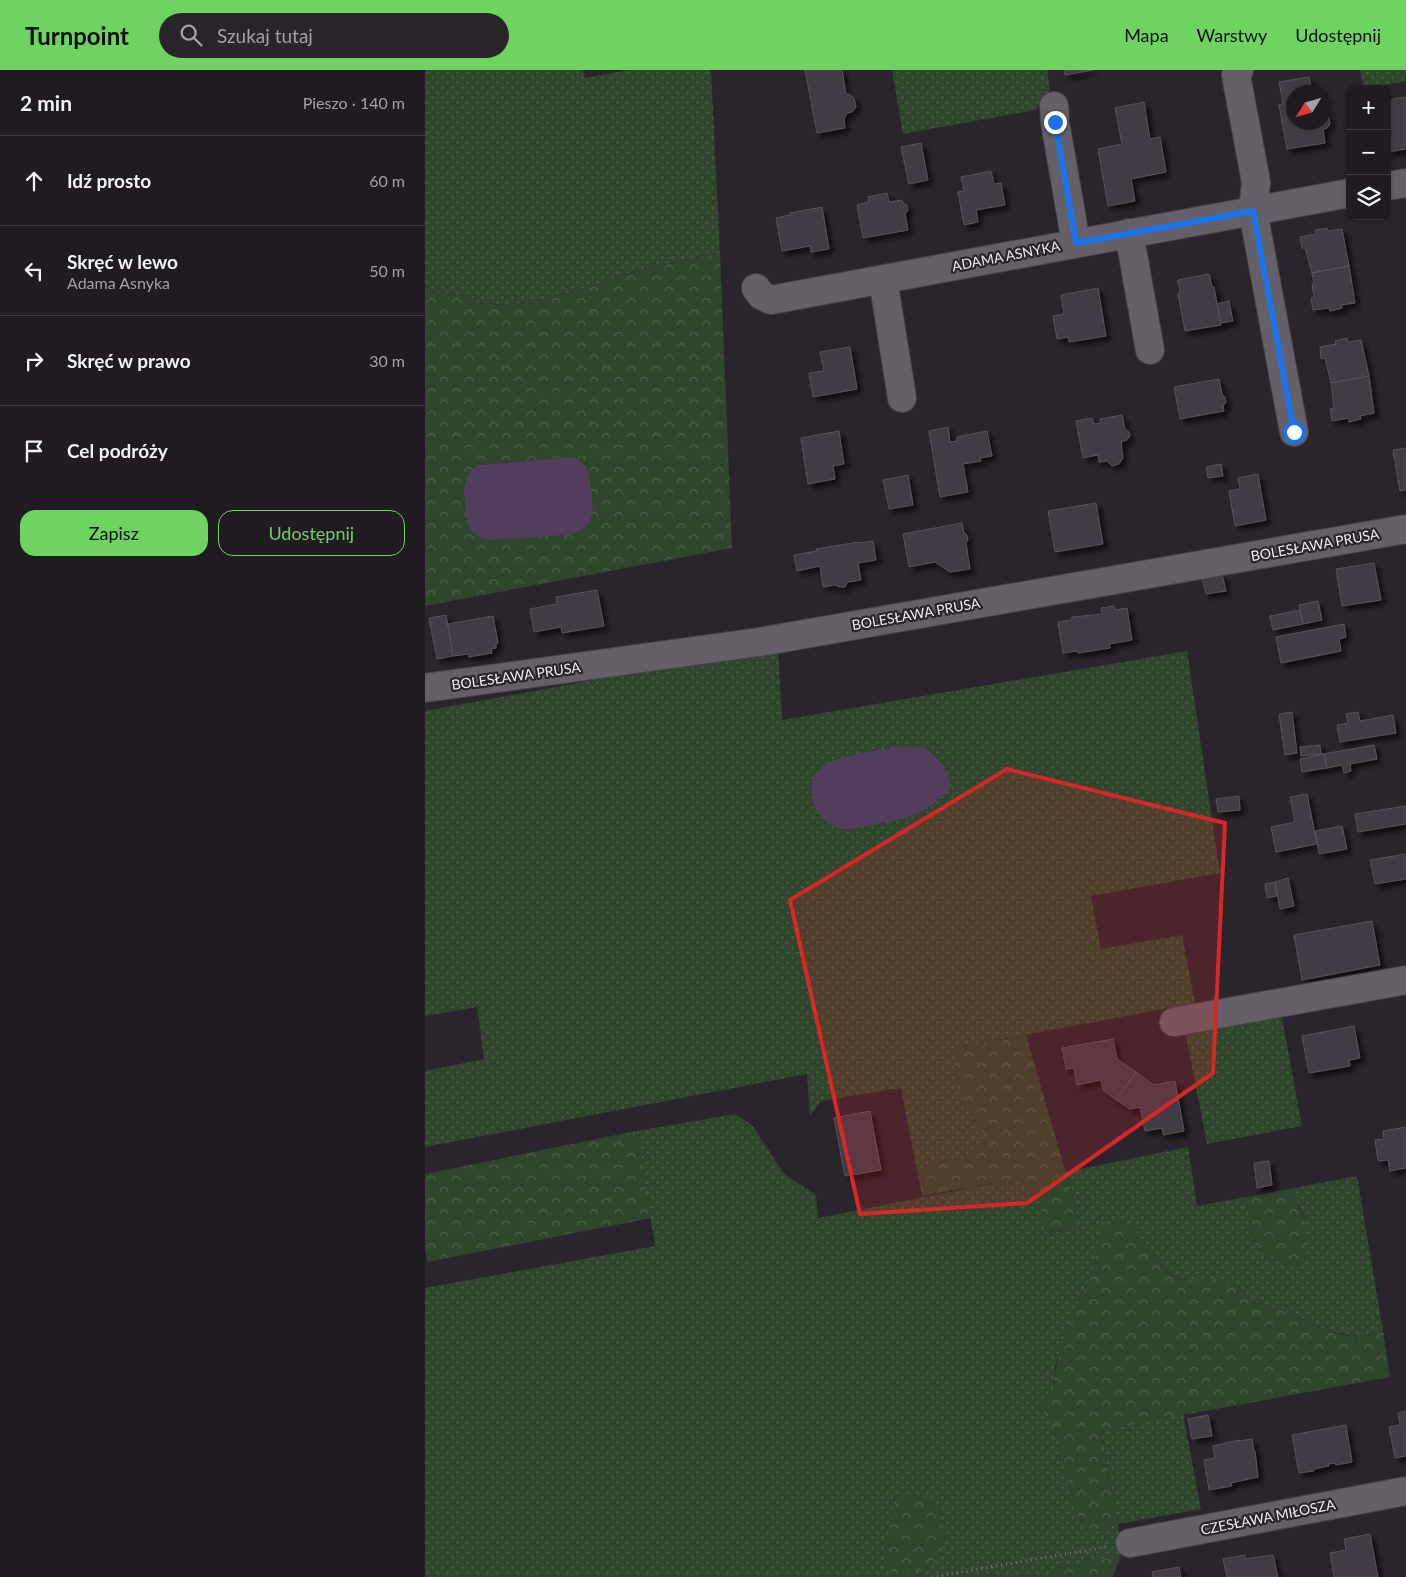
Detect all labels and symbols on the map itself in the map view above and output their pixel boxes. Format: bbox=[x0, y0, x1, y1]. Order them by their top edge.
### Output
north arrow bbox=[1286, 85, 1331, 130]
route end bbox=[1044, 111, 1067, 134]
street label: ADAMA ASNYKA bbox=[950, 237, 1062, 274]
route start bbox=[1283, 421, 1306, 444]
street label: BOLESŁAWA PRUSA bbox=[1249, 525, 1381, 564]
street label: BOLESŁAWA PRUSA bbox=[850, 594, 982, 633]
street label: BOLESŁAWA PRUSA bbox=[450, 658, 582, 693]
street label: CZESŁAWA MIŁOSZA bbox=[1199, 1495, 1337, 1538]

